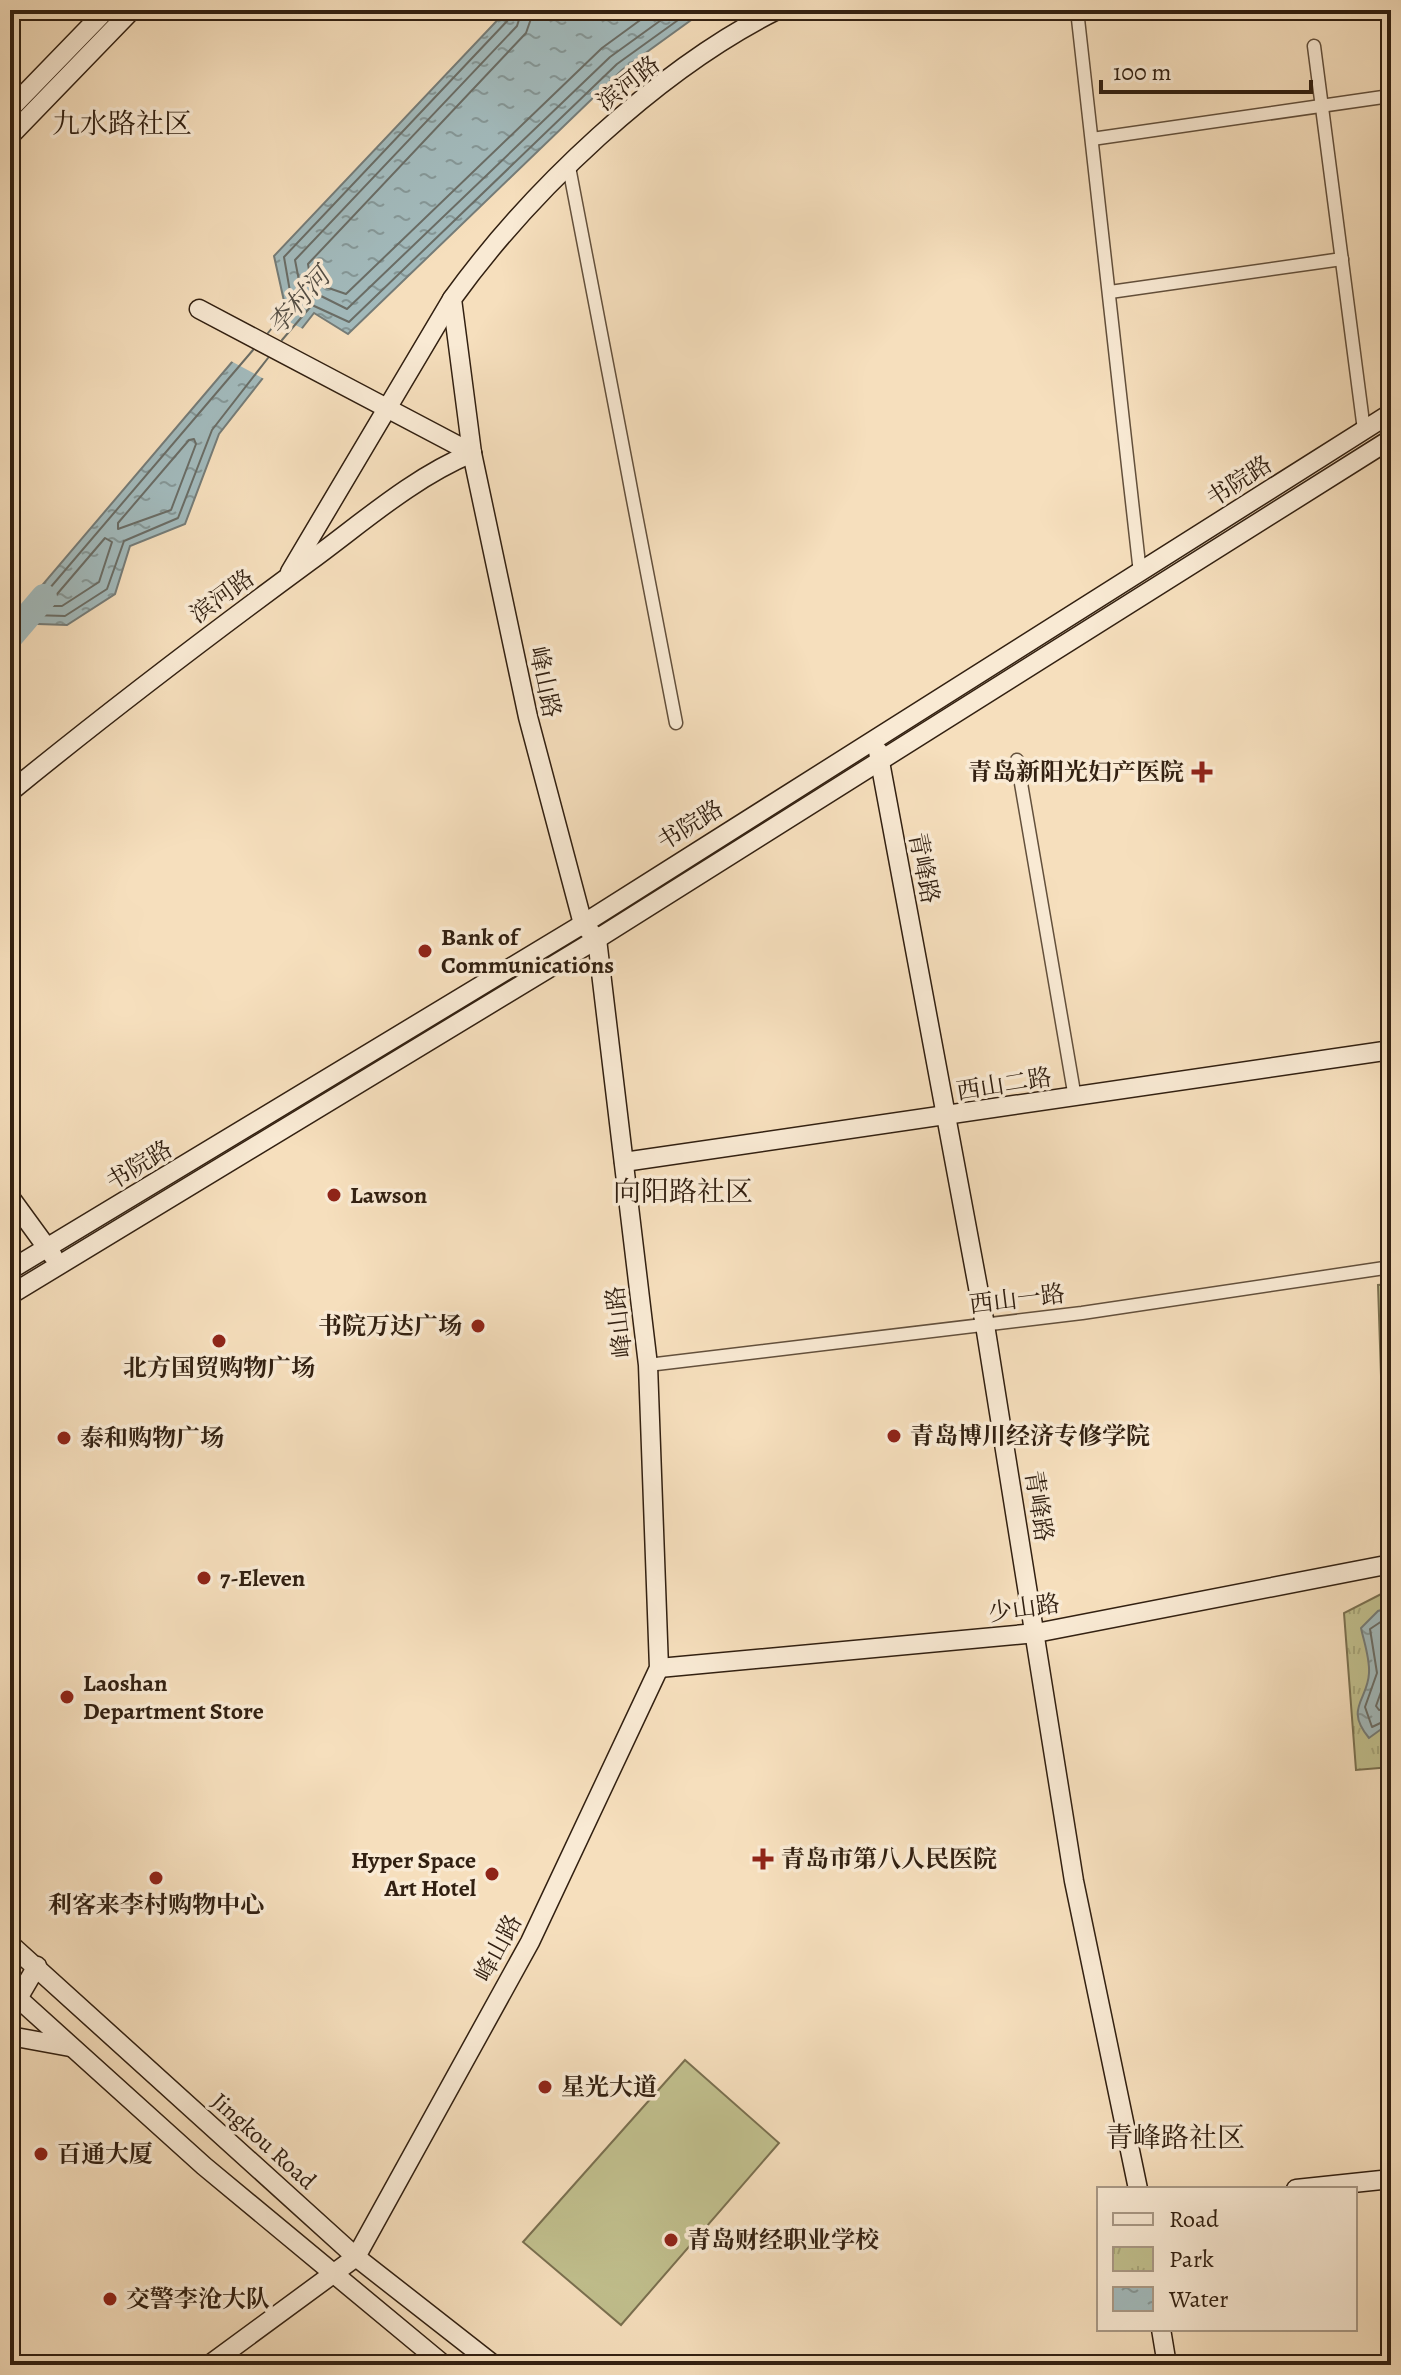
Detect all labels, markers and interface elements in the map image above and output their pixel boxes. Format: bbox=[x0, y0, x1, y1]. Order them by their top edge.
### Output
scale bar bbox=[1101, 44, 1311, 94]
street label: 滨河路 bbox=[590, 48, 666, 118]
text: 100 m bbox=[1113, 56, 1172, 88]
district label: 九水路社区 bbox=[52, 105, 192, 143]
water label: 李村河 bbox=[260, 257, 341, 342]
street label: 书院路 bbox=[1200, 448, 1278, 514]
street label: 滨河路 bbox=[183, 562, 261, 630]
street label: 峰山路 bbox=[522, 643, 568, 721]
place label: 青岛新阳光妇产医院 bbox=[968, 756, 1184, 788]
marker: 青岛新阳光妇产医院 bbox=[1191, 761, 1213, 783]
street label: 书院路 bbox=[651, 792, 729, 858]
street label: 青峰路 bbox=[901, 830, 947, 906]
place label: Bank of Communications bbox=[441, 921, 614, 981]
marker: Bank of Communications bbox=[416, 942, 434, 960]
street label: 西山二路 bbox=[954, 1061, 1054, 1107]
street label: 书院路 bbox=[100, 1133, 178, 1197]
district label: 向阳路社区 bbox=[613, 1173, 753, 1211]
place label: Lawson bbox=[350, 1179, 428, 1211]
marker: Lawson bbox=[325, 1186, 343, 1204]
street label: 西山一路 bbox=[967, 1277, 1067, 1321]
street label: 峰山路 bbox=[599, 1284, 639, 1360]
place label: 书院万达广场 bbox=[318, 1310, 462, 1342]
marker: 书院万达广场 bbox=[469, 1317, 487, 1335]
marker: 北方国贸购物广场 bbox=[210, 1332, 228, 1350]
place label: 北方国贸购物广场 bbox=[123, 1352, 315, 1384]
place label: 青岛博川经济专修学院 bbox=[910, 1420, 1150, 1452]
place label: 泰和购物广场 bbox=[80, 1422, 224, 1454]
marker: 青岛博川经济专修学院 bbox=[885, 1427, 903, 1445]
marker: 泰和购物广场 bbox=[55, 1429, 73, 1447]
street label: 青峰路 bbox=[1018, 1468, 1060, 1544]
place label: 7-Eleven bbox=[220, 1562, 306, 1594]
marker: 7-Eleven bbox=[195, 1569, 213, 1587]
street label: 少山路 bbox=[986, 1587, 1062, 1629]
place label: Laoshan Department Store bbox=[83, 1667, 264, 1727]
marker: Laoshan Department Store bbox=[58, 1688, 76, 1706]
place label: 青岛市第八人民医院 bbox=[781, 1843, 997, 1875]
place label: Hyper Space Art Hotel bbox=[351, 1844, 477, 1904]
marker: 青岛市第八人民医院 bbox=[752, 1848, 774, 1870]
marker: Hyper Space Art Hotel bbox=[483, 1865, 501, 1883]
marker: 利客来李村购物中心 bbox=[147, 1869, 165, 1887]
place label: 利客来李村购物中心 bbox=[48, 1889, 264, 1921]
street label: 峰山路 bbox=[467, 1909, 529, 1987]
place label: 星光大道 bbox=[561, 2071, 657, 2103]
marker: 星光大道 bbox=[536, 2078, 554, 2096]
street label: Jingkou Road bbox=[205, 2085, 323, 2197]
district label: 青峰路社区 bbox=[1105, 2119, 1245, 2157]
place label: 百通大厦 bbox=[57, 2138, 153, 2170]
marker: 百通大厦 bbox=[32, 2145, 50, 2163]
legend bbox=[1097, 2187, 1357, 2331]
text: Road bbox=[1169, 2203, 1219, 2235]
place label: 青岛财经职业学校 bbox=[687, 2224, 879, 2256]
marker: 青岛财经职业学校 bbox=[662, 2231, 680, 2249]
text: Park bbox=[1169, 2243, 1214, 2275]
place label: 交警李沧大队 bbox=[126, 2283, 270, 2315]
text: Water bbox=[1168, 2283, 1229, 2315]
marker: 交警李沧大队 bbox=[101, 2290, 119, 2308]

